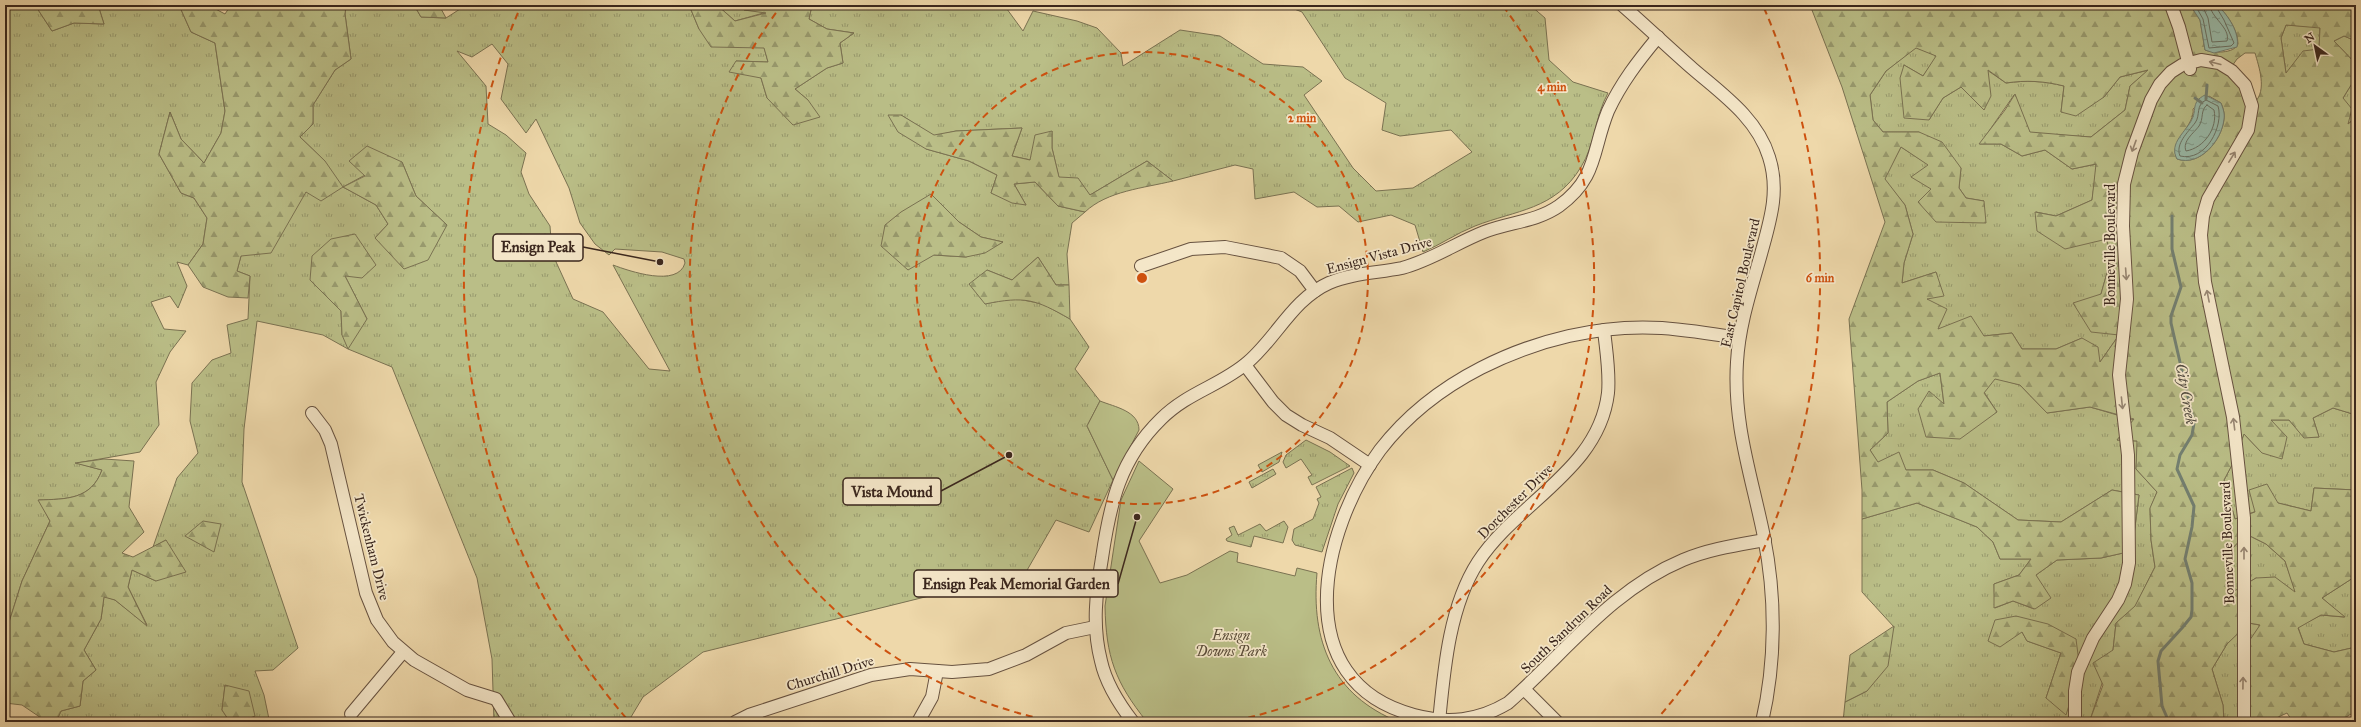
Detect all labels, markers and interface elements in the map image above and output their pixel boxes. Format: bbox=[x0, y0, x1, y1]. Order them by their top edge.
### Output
north arrow bbox=[2295, 26, 2335, 66]
text: N bbox=[2302, 30, 2318, 46]
one-way arrow bbox=[2209, 58, 2222, 66]
text: 4 min bbox=[1537, 80, 1567, 95]
text: 2 min bbox=[1288, 111, 1317, 125]
one-way arrow bbox=[2130, 139, 2138, 151]
one-way arrow bbox=[2228, 152, 2236, 163]
street label: Bonneville Boulevard bbox=[2102, 184, 2119, 306]
street label: East Capitol Boulevard bbox=[1717, 217, 1764, 349]
street label: Ensign Vista Drive bbox=[1324, 233, 1434, 278]
callout: Ensign Peak bbox=[493, 234, 583, 261]
text: Ensign Peak bbox=[501, 238, 576, 257]
one-way arrow bbox=[2122, 267, 2129, 280]
centre of rings bbox=[1135, 271, 1149, 285]
text: 6 min bbox=[1806, 271, 1835, 285]
one-way arrow bbox=[2204, 290, 2212, 303]
water label: City Creek bbox=[2172, 362, 2200, 426]
one-way arrow bbox=[2118, 396, 2126, 409]
one-way arrow bbox=[2230, 418, 2238, 431]
street label: Dorchester Drive bbox=[1474, 460, 1557, 542]
callout: Vista Mound bbox=[843, 478, 941, 505]
street label: Bonneville Boulevard bbox=[2217, 481, 2238, 605]
text: Vista Mound bbox=[850, 483, 933, 501]
street label: Twickenham Drive bbox=[350, 492, 393, 602]
one-way arrow bbox=[2241, 547, 2248, 560]
callout: Ensign Peak Memorial Garden bbox=[914, 570, 1118, 597]
text: Ensign Peak Memorial Garden bbox=[922, 575, 1111, 594]
street label: South Sandrun Road bbox=[1517, 581, 1615, 677]
park label: Ensign Downs Park bbox=[1195, 627, 1268, 660]
street label: Churchill Drive bbox=[784, 652, 876, 695]
one-way arrow bbox=[2240, 677, 2247, 690]

